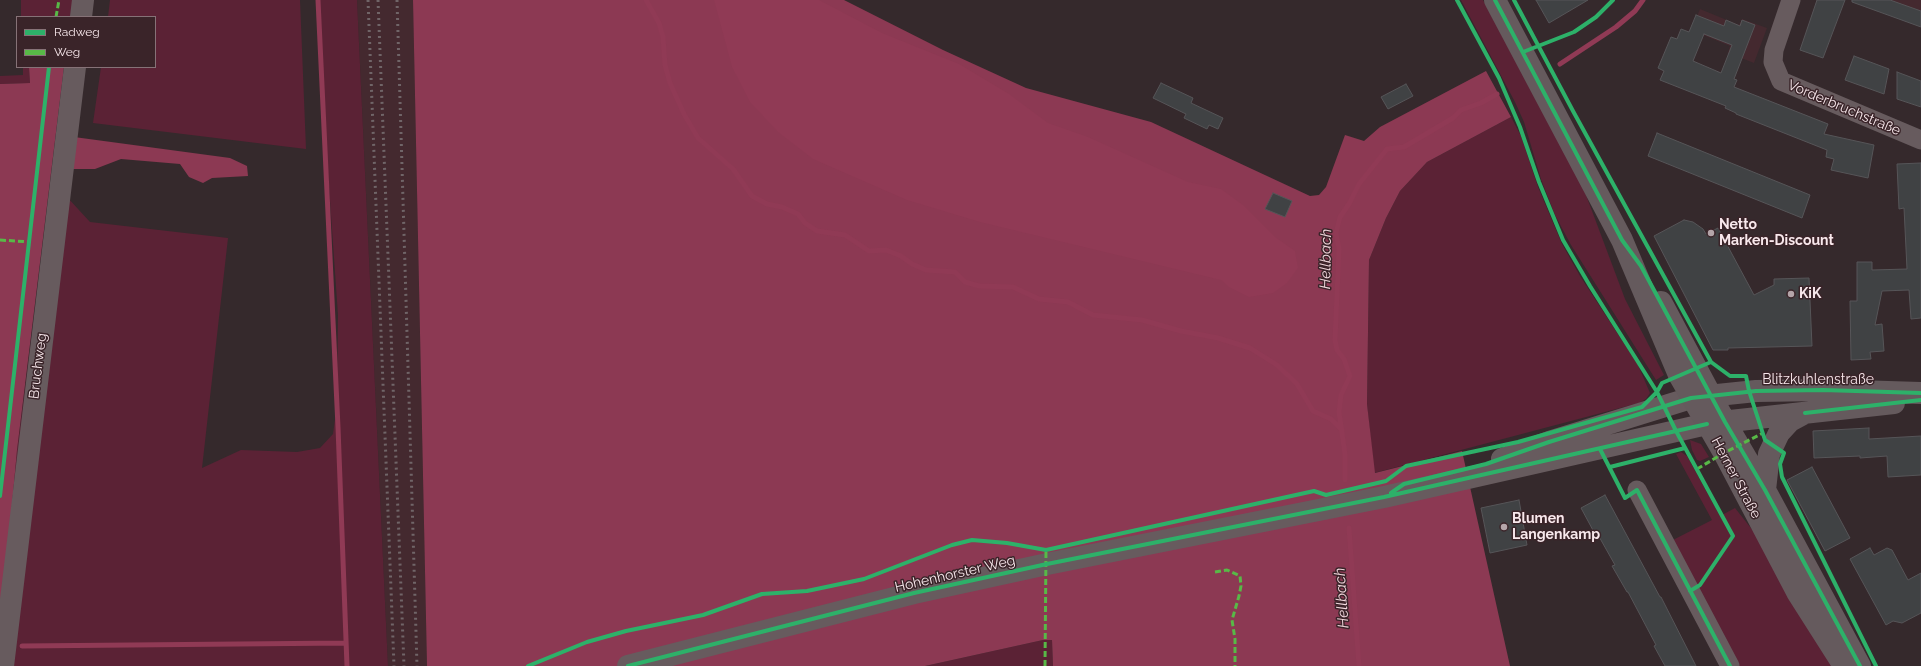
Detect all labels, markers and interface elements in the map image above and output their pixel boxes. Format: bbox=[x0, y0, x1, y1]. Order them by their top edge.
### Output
legend bbox=[16, 16, 156, 68]
text: Radweg bbox=[54, 25, 100, 39]
text: Weg bbox=[54, 45, 80, 59]
street label: Vorderbruchstraße bbox=[1785, 77, 1903, 139]
place label: Netto Marken-Discount bbox=[1719, 217, 1834, 250]
marker: Netto Marken-Discount bbox=[1706, 228, 1716, 238]
water label: Hellbach bbox=[1316, 229, 1336, 289]
place label: KiK bbox=[1799, 286, 1821, 302]
marker: KiK bbox=[1786, 289, 1796, 299]
street label: Bruchweg bbox=[26, 332, 50, 400]
street label: Blitzkuhlenstraße bbox=[1762, 372, 1874, 388]
street label: Herner Straße bbox=[1708, 434, 1764, 522]
place label: Blumen Langenkamp bbox=[1512, 511, 1600, 544]
marker: Blumen Langenkamp bbox=[1499, 522, 1509, 532]
street label: Hohenhorster Weg bbox=[893, 552, 1017, 596]
water label: Hellbach bbox=[1331, 567, 1353, 629]

